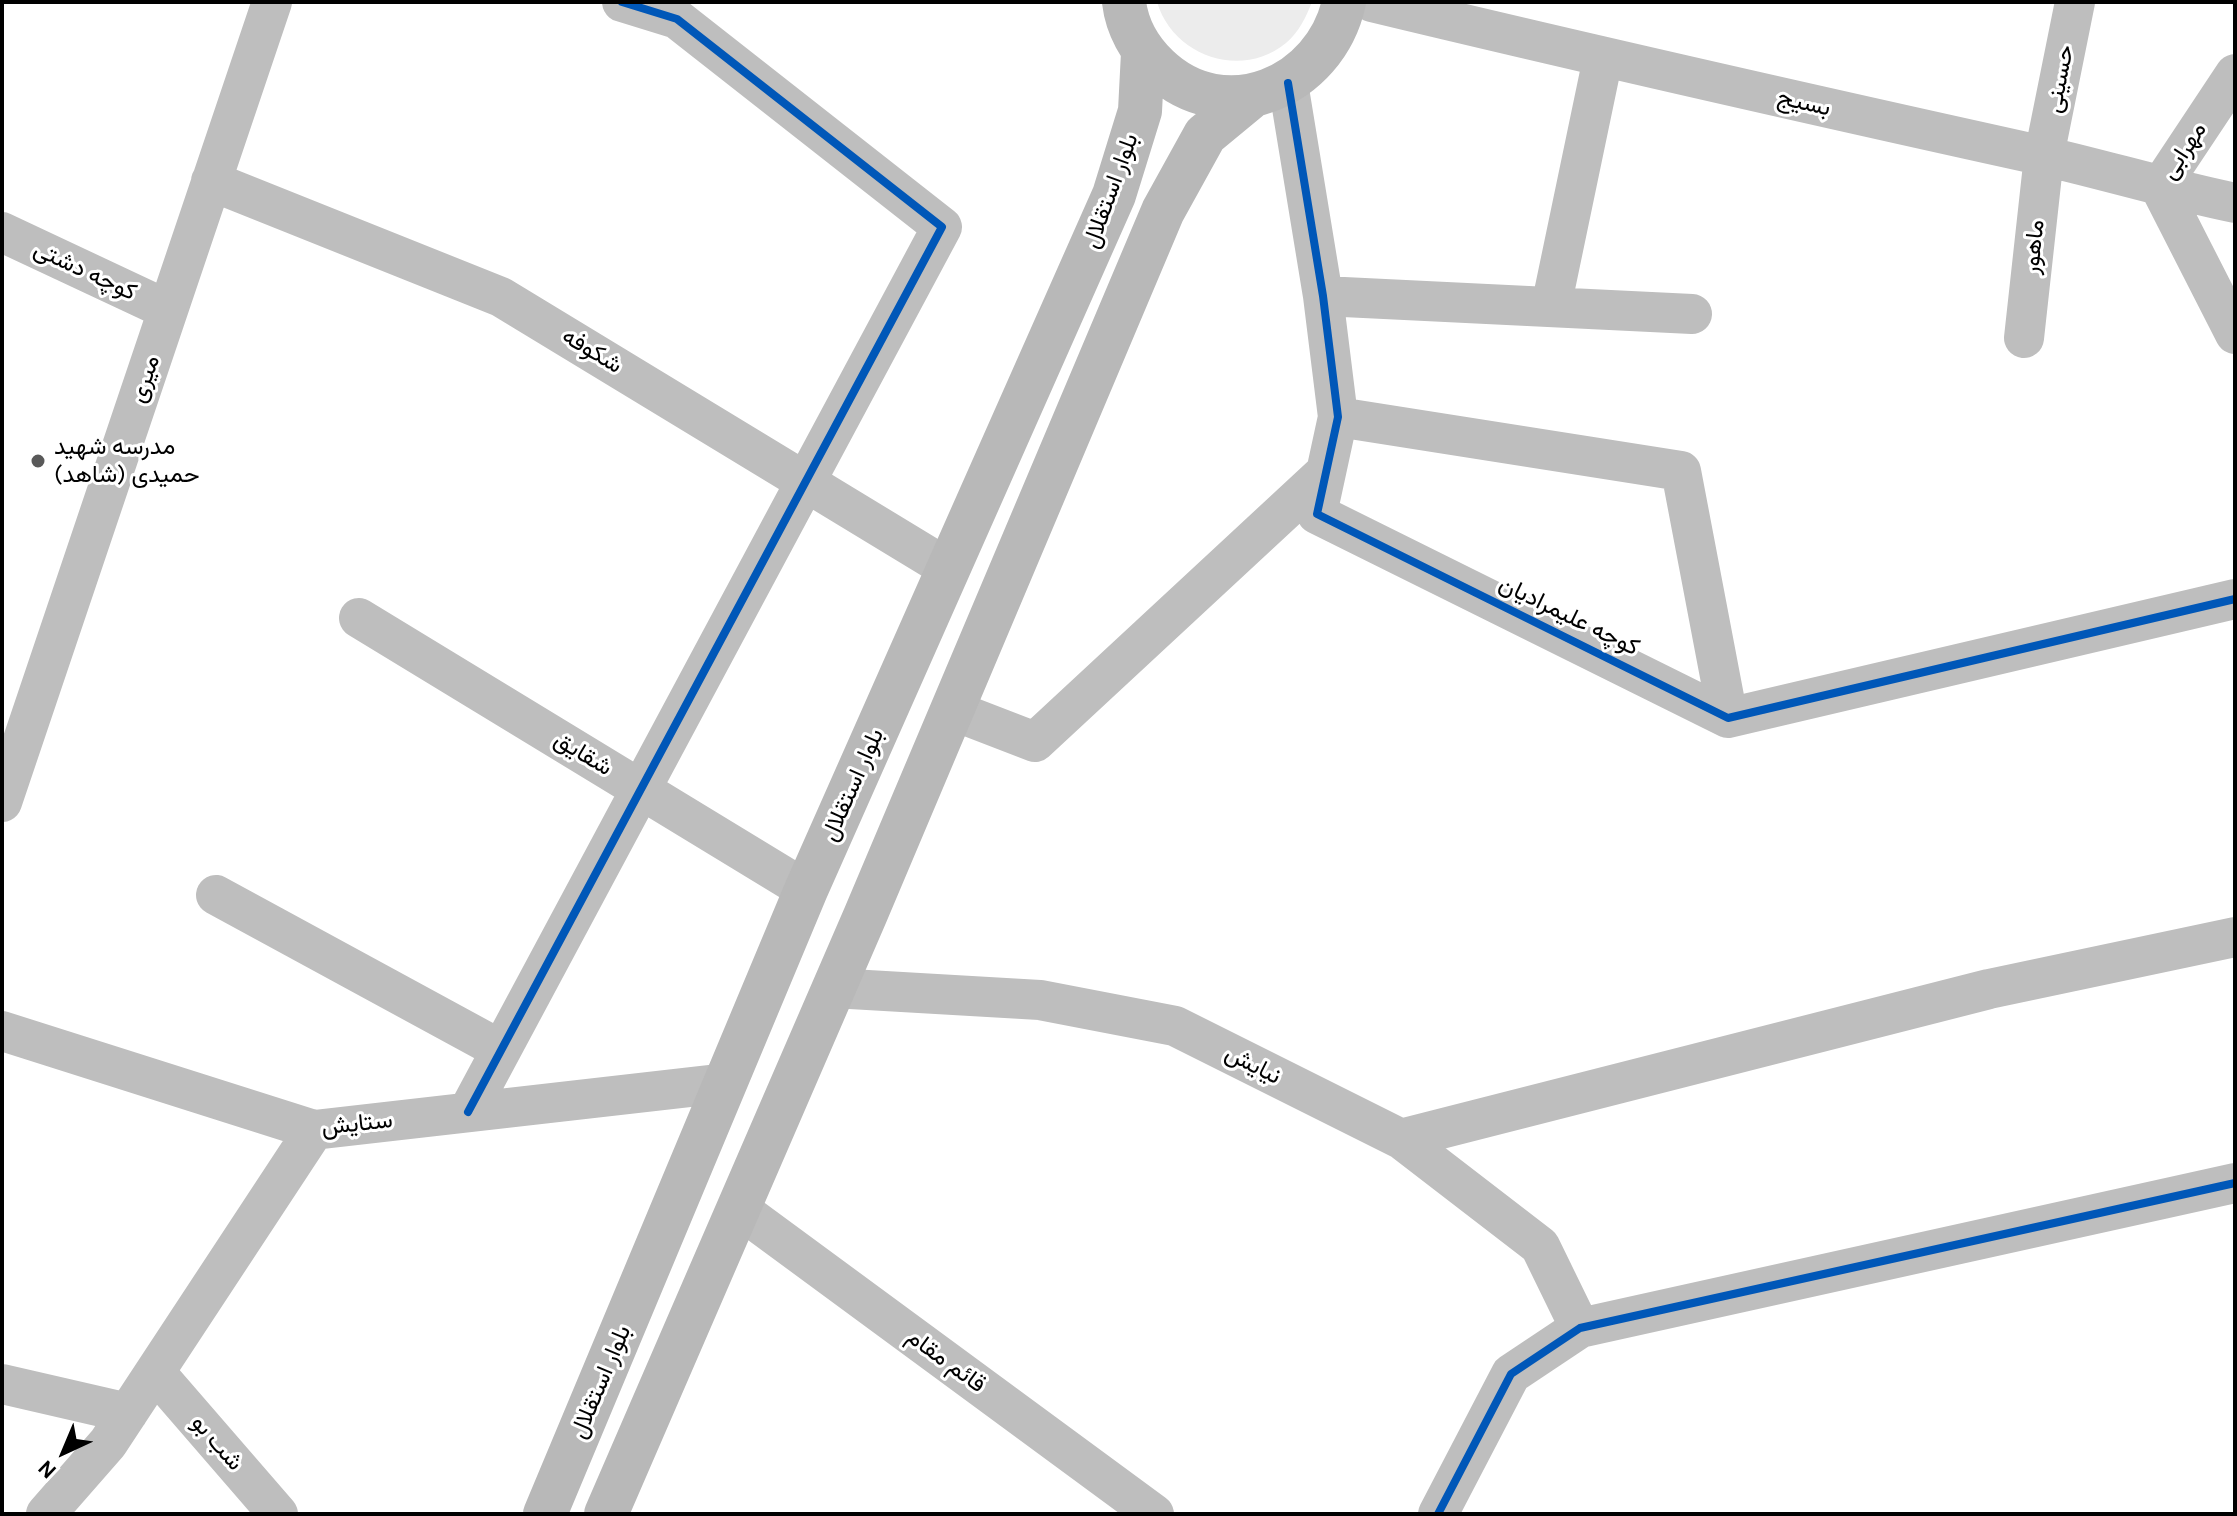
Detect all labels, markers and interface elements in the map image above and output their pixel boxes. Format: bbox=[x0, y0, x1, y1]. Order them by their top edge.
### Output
street label: حسینی bbox=[2039, 43, 2081, 115]
street label: بسیج bbox=[1775, 83, 1833, 123]
street label: مهرابی bbox=[2155, 117, 2213, 185]
street label: بلوار استقلال bbox=[1077, 130, 1145, 252]
street label: ماهور bbox=[2017, 218, 2051, 276]
street label: کوچه دشتی bbox=[29, 235, 141, 307]
street label: شکوفه bbox=[557, 322, 627, 380]
street label: میری bbox=[123, 351, 167, 407]
place label: مدرسه شهید حمیدی (شاهد) bbox=[54, 433, 200, 489]
marker: مدرسه شهید حمیدی (شاهد) bbox=[29, 452, 47, 470]
street label: کوچه علیمرادیان bbox=[1494, 570, 1644, 662]
street label: بلوار استقلال bbox=[815, 724, 891, 846]
street label: شقایق bbox=[549, 725, 617, 783]
street label: نیایش bbox=[1220, 1039, 1286, 1091]
street label: ستایش bbox=[320, 1106, 394, 1142]
street label: بلوار استقلال bbox=[564, 1321, 638, 1443]
street label: قائم مقام bbox=[901, 1323, 991, 1399]
street label: شب بو bbox=[185, 1409, 249, 1477]
north arrow bbox=[24, 1412, 104, 1492]
text: N bbox=[33, 1454, 62, 1484]

